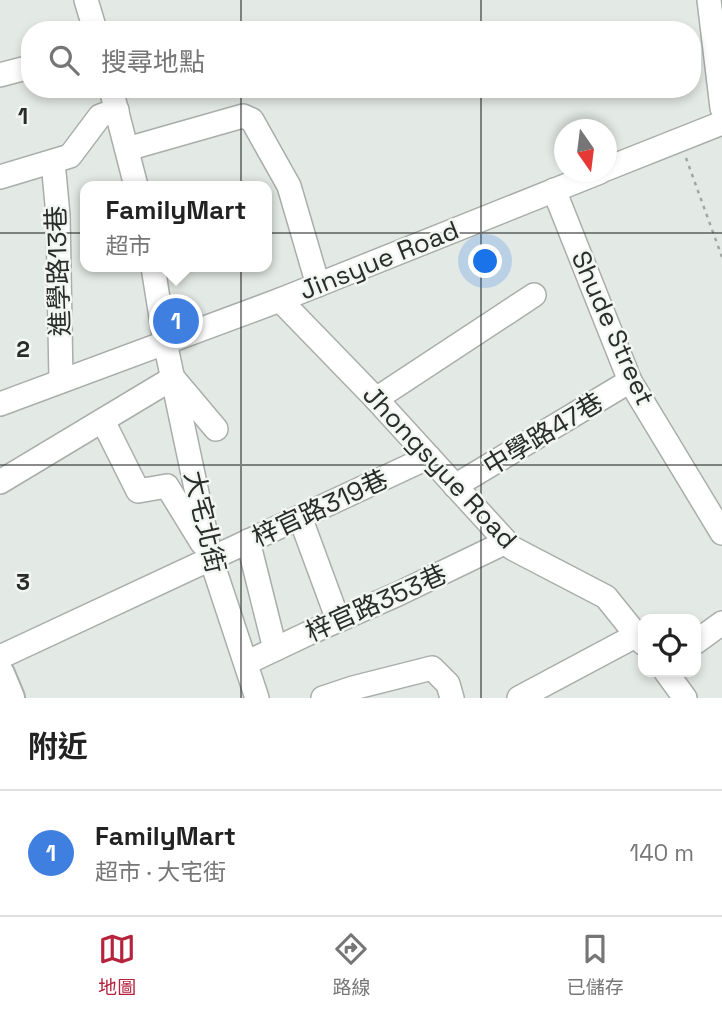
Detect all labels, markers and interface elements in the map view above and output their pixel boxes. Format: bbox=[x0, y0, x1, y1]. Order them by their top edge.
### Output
search box bbox=[21, 21, 701, 98]
icon: search bbox=[45, 41, 83, 79]
text: 搜尋地點 bbox=[101, 45, 205, 79]
text: 1 bbox=[18, 101, 28, 131]
north arrow bbox=[554, 119, 617, 182]
popup bbox=[80, 181, 272, 272]
text: FamilyMart bbox=[106, 193, 246, 227]
street label: 進學路13巷 bbox=[39, 205, 77, 337]
street label: Jinsyue Road bbox=[294, 213, 464, 307]
text: 超市 bbox=[106, 231, 152, 261]
your location bbox=[468, 244, 502, 278]
street label: Shude Street bbox=[564, 245, 662, 411]
pin: 1 bbox=[153, 295, 199, 347]
text: 2 bbox=[16, 334, 30, 364]
street label: Jhongsyue Road bbox=[355, 378, 525, 556]
street label: 中學路47巷 bbox=[477, 385, 609, 483]
street label: 梓官路319巷 bbox=[247, 462, 393, 554]
street label: 大宅北街 bbox=[177, 468, 233, 576]
street label: 梓官路353巷 bbox=[300, 557, 452, 649]
text: 3 bbox=[16, 567, 30, 597]
map controls bbox=[638, 614, 701, 677]
button: locate bbox=[638, 614, 701, 677]
text: 附近 bbox=[28, 727, 88, 766]
text: FamilyMart bbox=[95, 819, 236, 853]
text: 1 bbox=[46, 838, 56, 868]
text: 140 m bbox=[630, 838, 694, 868]
text: 超市 · 大宅街 bbox=[95, 857, 226, 887]
tab: 地圖 bbox=[98, 930, 136, 1000]
tab: 路線 bbox=[332, 930, 371, 1000]
tab: 已儲存 bbox=[567, 930, 624, 1000]

